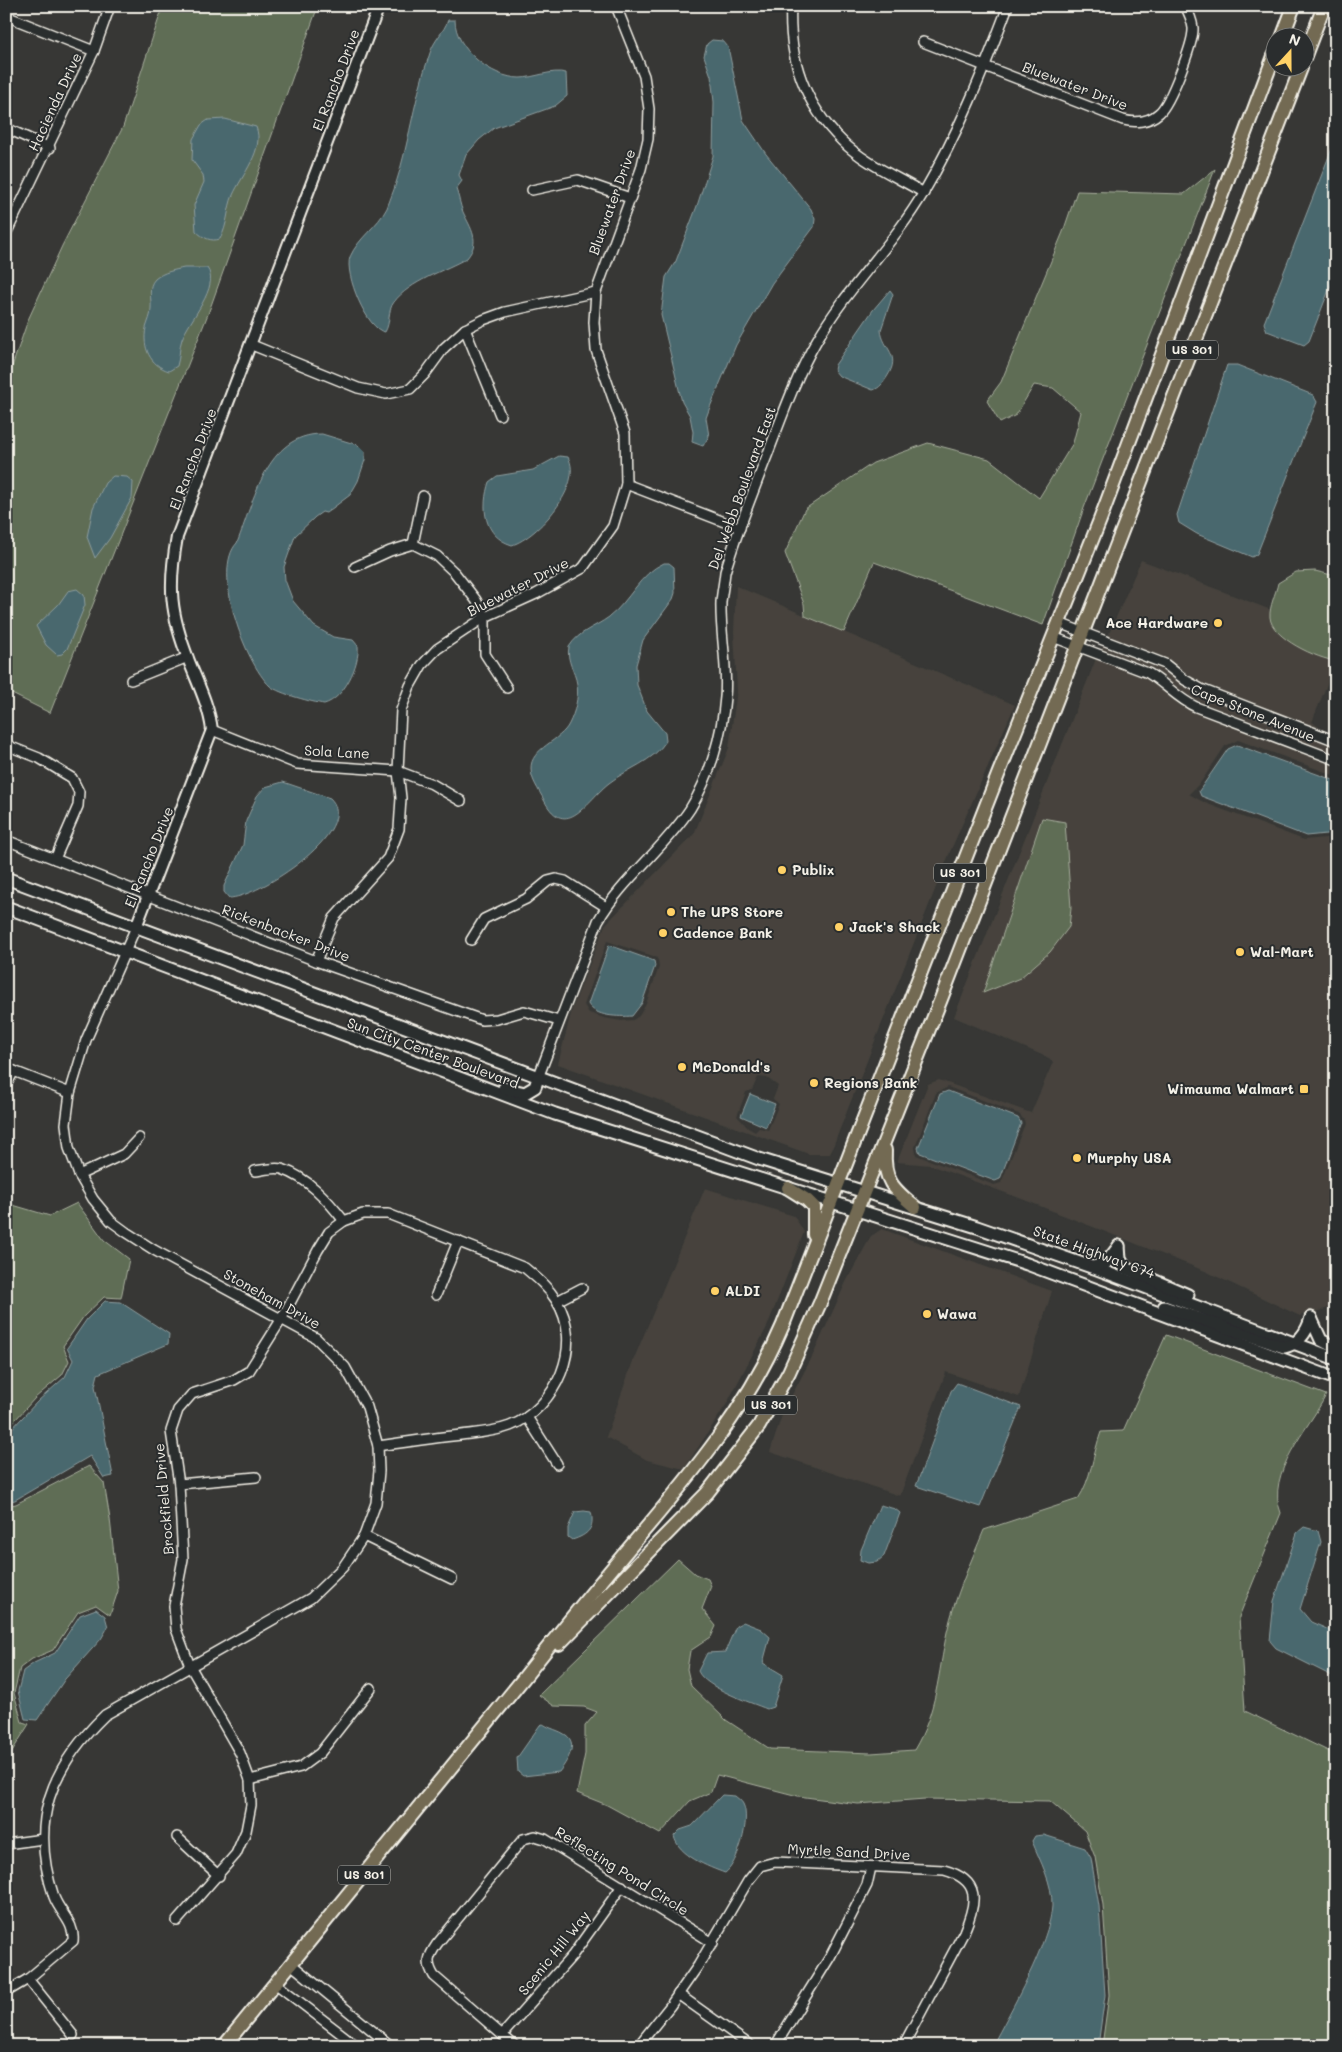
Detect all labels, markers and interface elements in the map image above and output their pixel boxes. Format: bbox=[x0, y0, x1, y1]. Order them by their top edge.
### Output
street label: El Rancho Drive bbox=[307, 26, 364, 133]
north arrow bbox=[1264, 28, 1314, 78]
text: N bbox=[1286, 29, 1303, 50]
street label: Hacienda Drive bbox=[23, 49, 86, 154]
street label: Bluewater Drive bbox=[1020, 57, 1131, 114]
street label: Bluewater Drive bbox=[584, 146, 640, 257]
road number: US 301 bbox=[1166, 340, 1218, 360]
street label: Del Webb Boulevard East bbox=[703, 403, 780, 572]
street label: El Rancho Drive bbox=[164, 405, 221, 512]
street label: Bluewater Drive bbox=[464, 553, 572, 620]
place label: Ace Hardware bbox=[1105, 613, 1208, 632]
marker: Ace Hardware bbox=[1212, 617, 1224, 629]
street label: Cape Stone Avenue bbox=[1188, 679, 1318, 746]
street label: Sola Lane bbox=[304, 740, 370, 763]
street label: El Rancho Drive bbox=[120, 803, 177, 910]
place label: Publix bbox=[792, 860, 834, 879]
marker: Publix bbox=[776, 864, 788, 876]
road number: US 301 bbox=[934, 864, 986, 882]
street label: Rickenbacker Drive bbox=[219, 899, 353, 966]
place label: The UPS Store bbox=[681, 902, 783, 921]
marker: The UPS Store bbox=[665, 906, 677, 918]
place label: Jack's Shack bbox=[849, 917, 940, 936]
marker: Jack's Shack bbox=[833, 921, 845, 933]
place label: Cadence Bank bbox=[673, 923, 773, 942]
marker: Cadence Bank bbox=[657, 927, 669, 939]
place label: Wal-Mart bbox=[1250, 942, 1314, 961]
marker: Wal-Mart bbox=[1234, 946, 1246, 958]
street label: Sun City Center Boulevard bbox=[345, 1013, 522, 1093]
place label: McDonald's bbox=[692, 1057, 770, 1076]
marker: McDonald's bbox=[676, 1061, 688, 1073]
place label: Regions Bank bbox=[824, 1073, 917, 1092]
marker: Regions Bank bbox=[808, 1077, 820, 1089]
place label: Wimauma Walmart bbox=[1167, 1079, 1294, 1098]
marker: Wimauma Walmart bbox=[1298, 1083, 1310, 1095]
place label: Murphy USA bbox=[1087, 1148, 1172, 1167]
marker: Murphy USA bbox=[1071, 1152, 1083, 1164]
street label: State Highway 674 bbox=[1031, 1221, 1158, 1283]
street label: Stoneham Drive bbox=[220, 1264, 324, 1333]
place label: ALDI bbox=[725, 1281, 760, 1300]
marker: ALDI bbox=[709, 1285, 721, 1297]
place label: Wawa bbox=[937, 1304, 977, 1323]
marker: Wawa bbox=[921, 1308, 933, 1320]
road number: US 301 bbox=[745, 1396, 797, 1414]
street label: Brockfield Drive bbox=[149, 1442, 178, 1556]
street label: Reflecting Pond Circle bbox=[552, 1822, 693, 1919]
street label: Myrtle Sand Drive bbox=[787, 1839, 911, 1864]
road number: US 301 bbox=[338, 1866, 390, 1884]
street label: Scenic Hill Way bbox=[514, 1906, 594, 1999]

